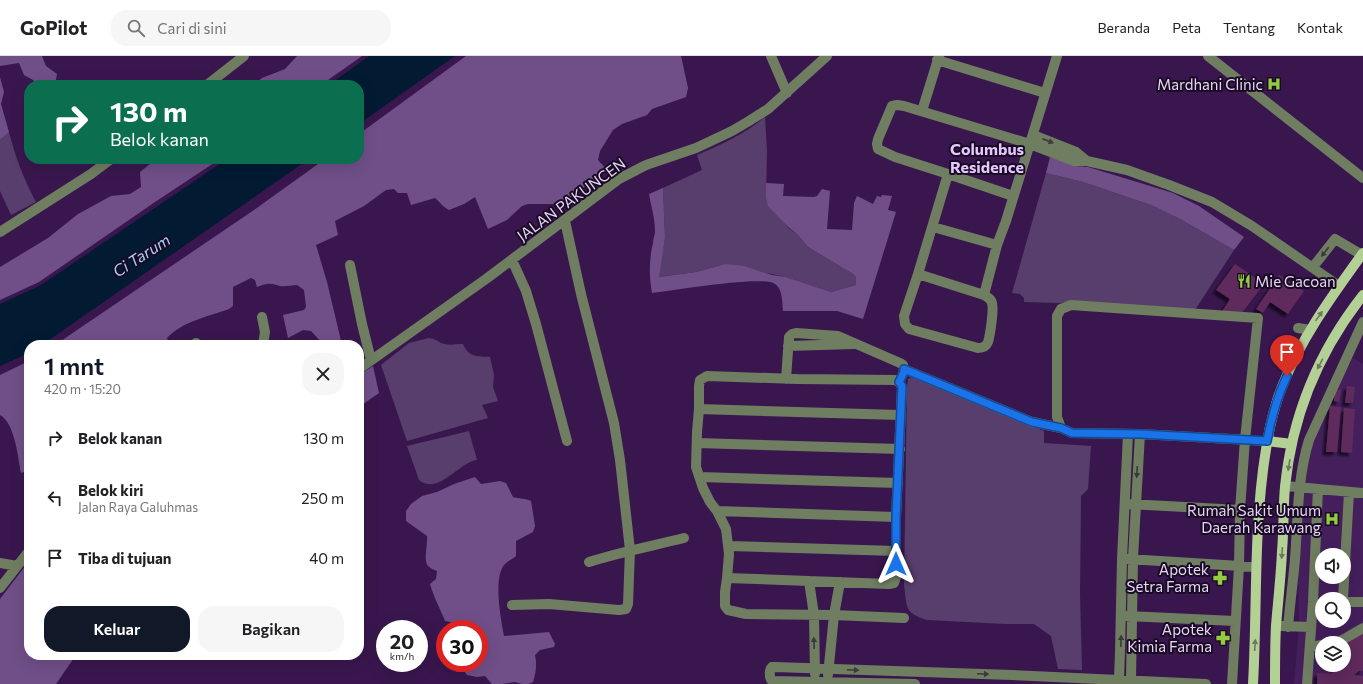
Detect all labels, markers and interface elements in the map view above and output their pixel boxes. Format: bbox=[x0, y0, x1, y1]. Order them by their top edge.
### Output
search box bbox=[111, 10, 391, 46]
text: GoPilot bbox=[20, 16, 87, 39]
icon: search bbox=[125, 17, 147, 39]
text: Cari di sini bbox=[157, 19, 227, 37]
text: Beranda bbox=[1098, 19, 1150, 36]
text: Peta bbox=[1172, 19, 1201, 36]
text: Tentang bbox=[1223, 19, 1275, 36]
text: Kontak bbox=[1297, 19, 1343, 36]
place label: Mardhani Clinic bbox=[1157, 75, 1263, 93]
hospital icon: Mardhani Clinic bbox=[1266, 76, 1282, 92]
text: 130 m bbox=[110, 94, 187, 128]
icon: right bbox=[44, 96, 96, 148]
text: Belok kanan bbox=[110, 128, 209, 150]
district label: Columbus Residence bbox=[950, 139, 1024, 176]
one-way arrow bbox=[1042, 139, 1054, 145]
street label: JALAN PAKUNCEN bbox=[513, 154, 629, 244]
water label: Ci Tarum bbox=[109, 229, 173, 281]
one-way arrow bbox=[1321, 246, 1329, 257]
place label: Mie Gacoan bbox=[1255, 272, 1336, 290]
restaurant icon: Mie Gacoan bbox=[1236, 273, 1252, 289]
one-way arrow bbox=[1315, 311, 1323, 321]
pin bbox=[1270, 335, 1304, 376]
icon: arrive bbox=[1276, 341, 1298, 363]
text: 1 mnt bbox=[44, 351, 104, 380]
button: close bbox=[302, 353, 344, 395]
one-way arrow bbox=[1316, 358, 1323, 370]
text: 420 m · 15:20 bbox=[44, 381, 121, 397]
icon: right bbox=[44, 427, 66, 449]
text: Belok kanan bbox=[78, 429, 162, 447]
text: 130 m bbox=[303, 429, 344, 447]
one-way arrow bbox=[1285, 459, 1291, 471]
one-way arrow bbox=[1134, 466, 1141, 478]
text: Belok kiri bbox=[78, 481, 144, 499]
icon: left bbox=[44, 487, 66, 509]
text: 250 m bbox=[301, 489, 344, 507]
text: Jalan Raya Galuhmas bbox=[78, 499, 198, 515]
place label: Rumah Sakit Umum Daerah Karawang bbox=[1187, 501, 1321, 536]
hospital icon: Rumah Sakit Umum Daerah Karawang bbox=[1324, 511, 1340, 527]
position arrow bbox=[875, 543, 917, 585]
icon: arrive bbox=[44, 547, 66, 569]
one-way arrow bbox=[1279, 547, 1286, 559]
map controls bbox=[1315, 548, 1351, 672]
button: sound bbox=[1315, 548, 1351, 584]
text: Tiba di tujuan bbox=[78, 549, 172, 567]
text: 40 m bbox=[309, 549, 344, 567]
place label: Apotek Setra Farma bbox=[1127, 560, 1209, 595]
pharmacy icon: Apotek Setra Farma bbox=[1212, 570, 1228, 586]
button: search bbox=[1315, 592, 1351, 628]
button: Keluar bbox=[44, 606, 190, 652]
button: Bagikan bbox=[198, 606, 344, 652]
speed limit sign: 30 bbox=[436, 620, 488, 672]
place label: Apotek Kimia Farma bbox=[1127, 620, 1212, 655]
text: 20 bbox=[390, 629, 414, 653]
pharmacy icon: Apotek Kimia Farma bbox=[1215, 630, 1231, 646]
one-way arrow bbox=[1118, 634, 1124, 647]
button: layers bbox=[1315, 636, 1351, 672]
one-way arrow bbox=[811, 637, 818, 649]
one-way arrow bbox=[1252, 639, 1259, 651]
text: km/h bbox=[390, 650, 414, 662]
one-way arrow bbox=[847, 666, 859, 673]
one-way arrow bbox=[977, 670, 989, 677]

